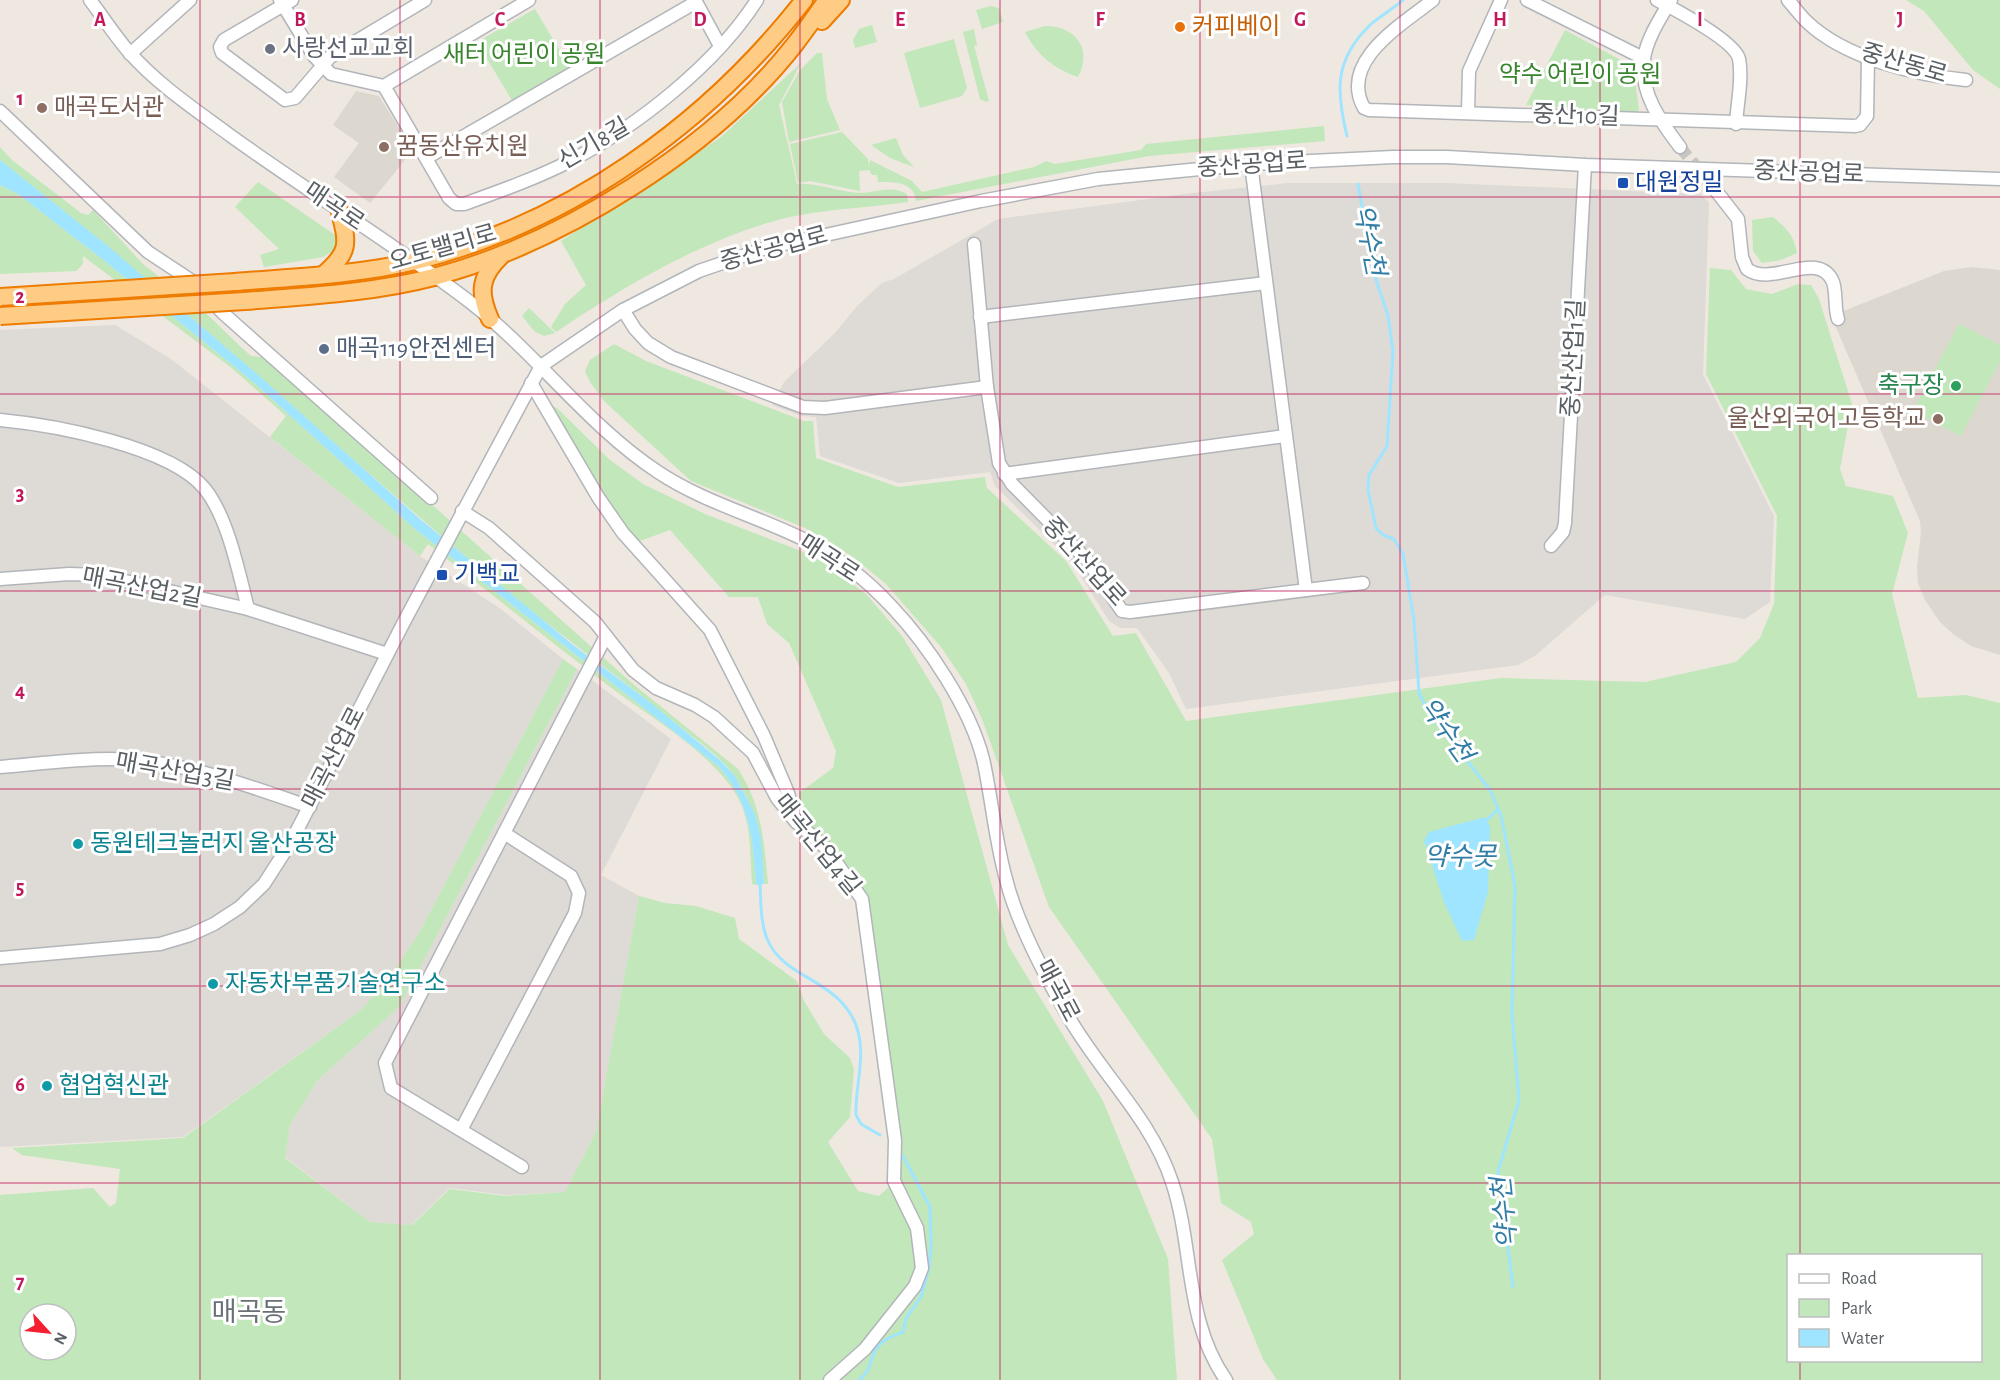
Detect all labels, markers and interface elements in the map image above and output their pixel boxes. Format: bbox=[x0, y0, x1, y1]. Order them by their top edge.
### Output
text: A bbox=[94, 10, 106, 30]
text: B bbox=[294, 10, 306, 30]
text: C bbox=[495, 10, 506, 30]
text: D bbox=[693, 10, 707, 30]
text: E bbox=[895, 10, 905, 30]
text: F bbox=[1095, 10, 1105, 30]
text: G bbox=[1294, 10, 1306, 30]
text: H bbox=[1493, 10, 1507, 30]
text: I bbox=[1697, 10, 1703, 30]
text: J bbox=[1897, 10, 1903, 30]
place label: 커피베이 bbox=[1192, 14, 1280, 39]
marker: 커피베이 bbox=[1173, 20, 1187, 34]
place label: 사랑선교교회 bbox=[282, 36, 414, 61]
street label: 중산동로 bbox=[1858, 39, 1950, 88]
marker: 사랑선교교회 bbox=[263, 42, 277, 56]
park label: 새터 어린이 공원 bbox=[443, 42, 605, 67]
park label: 약수 어린이 공원 bbox=[1499, 62, 1661, 87]
text: 1 bbox=[16, 89, 24, 109]
place label: 매곡도서관 bbox=[54, 95, 164, 120]
marker: 매곡도서관 bbox=[35, 101, 49, 115]
street label: 중산10길 bbox=[1532, 101, 1620, 130]
street label: 신기8길 bbox=[554, 113, 634, 174]
place label: 꿈동산유치원 bbox=[396, 134, 528, 159]
marker: 꿈동산유치원 bbox=[377, 140, 391, 154]
street label: 중산공업로 bbox=[1196, 148, 1308, 181]
street label: 중산공업로 bbox=[1753, 158, 1865, 187]
place label: 대원정밀 bbox=[1635, 170, 1723, 195]
marker: 대원정밀 bbox=[1616, 176, 1630, 190]
street label: 매곡로 bbox=[300, 178, 369, 235]
water label: 약수천 bbox=[1349, 202, 1390, 281]
street label: 오토밸리로 bbox=[386, 220, 499, 275]
street label: 중산공업로 bbox=[717, 222, 830, 275]
text: 2 bbox=[15, 287, 25, 307]
street label: 중산산업1길 bbox=[1558, 298, 1589, 418]
place label: 매곡119안전센터 bbox=[336, 336, 496, 361]
marker: 매곡119안전센터 bbox=[317, 342, 331, 356]
place label: 축구장 bbox=[1878, 372, 1944, 398]
marker: 축구장 bbox=[1949, 379, 1963, 393]
place label: 울산외국어고등학교 bbox=[1727, 405, 1926, 431]
marker: 울산외국어고등학교 bbox=[1931, 412, 1945, 426]
text: 3 bbox=[16, 484, 24, 504]
street label: 중산산업로 bbox=[1038, 512, 1131, 611]
street label: 매곡로 bbox=[795, 530, 864, 587]
place label: 기백교 bbox=[454, 562, 520, 587]
street label: 매곡산업2길 bbox=[80, 564, 204, 611]
marker: 기백교 bbox=[435, 568, 449, 582]
text: 4 bbox=[15, 681, 25, 701]
water label: 약수천 bbox=[1415, 693, 1480, 769]
street label: 매곡산업로 bbox=[297, 703, 370, 813]
street label: 매곡산업3길 bbox=[114, 749, 236, 794]
street label: 매곡산업4길 bbox=[769, 789, 865, 900]
place label: 동원테크놀러지 울산공장 bbox=[90, 830, 337, 856]
marker: 동원테크놀러지 울산공장 bbox=[71, 837, 85, 851]
water label: 약수못 bbox=[1424, 843, 1498, 870]
text: 5 bbox=[16, 878, 24, 898]
street label: 매곡로 bbox=[1031, 956, 1084, 1026]
place label: 자동차부품기술연구소 bbox=[225, 971, 446, 996]
marker: 자동차부품기술연구소 bbox=[206, 977, 220, 991]
place label: 협업혁신관 bbox=[59, 1072, 169, 1098]
text: 6 bbox=[15, 1075, 25, 1095]
marker: 협업혁신관 bbox=[40, 1079, 54, 1093]
water label: 약수천 bbox=[1487, 1173, 1522, 1250]
legend bbox=[1787, 1254, 1982, 1362]
text: Road bbox=[1841, 1270, 1877, 1288]
text: 7 bbox=[16, 1272, 25, 1292]
district label: 매곡동 bbox=[212, 1298, 286, 1326]
text: Park bbox=[1841, 1300, 1873, 1318]
north arrow bbox=[18, 1302, 78, 1362]
text: N bbox=[51, 1330, 70, 1347]
text: Water bbox=[1841, 1330, 1884, 1348]

